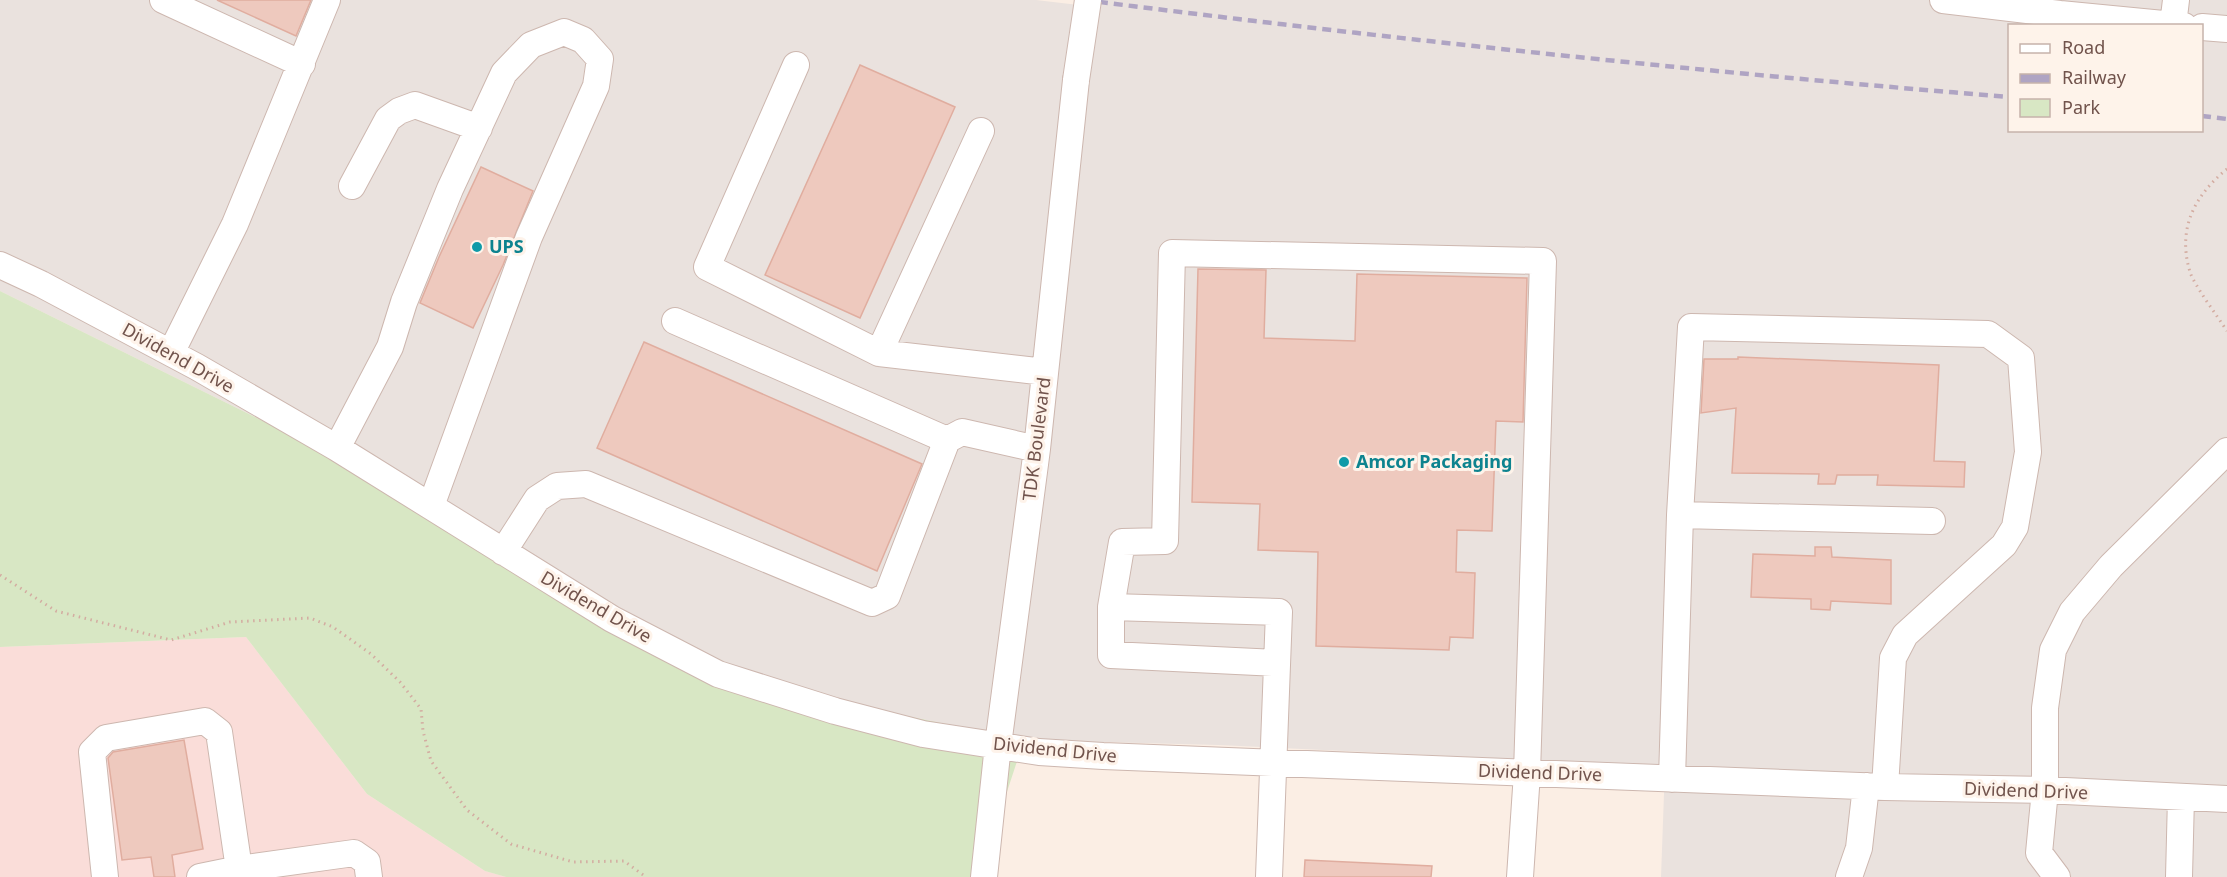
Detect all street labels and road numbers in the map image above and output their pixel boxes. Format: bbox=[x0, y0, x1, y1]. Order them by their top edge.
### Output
street label: Dividend Drive bbox=[118, 317, 239, 398]
street label: TDK Boulevard bbox=[1017, 376, 1056, 502]
street label: Dividend Drive bbox=[537, 565, 656, 648]
street label: Dividend Drive bbox=[992, 731, 1118, 767]
street label: Dividend Drive bbox=[1478, 758, 1603, 786]
street label: Dividend Drive bbox=[1964, 776, 2089, 804]

